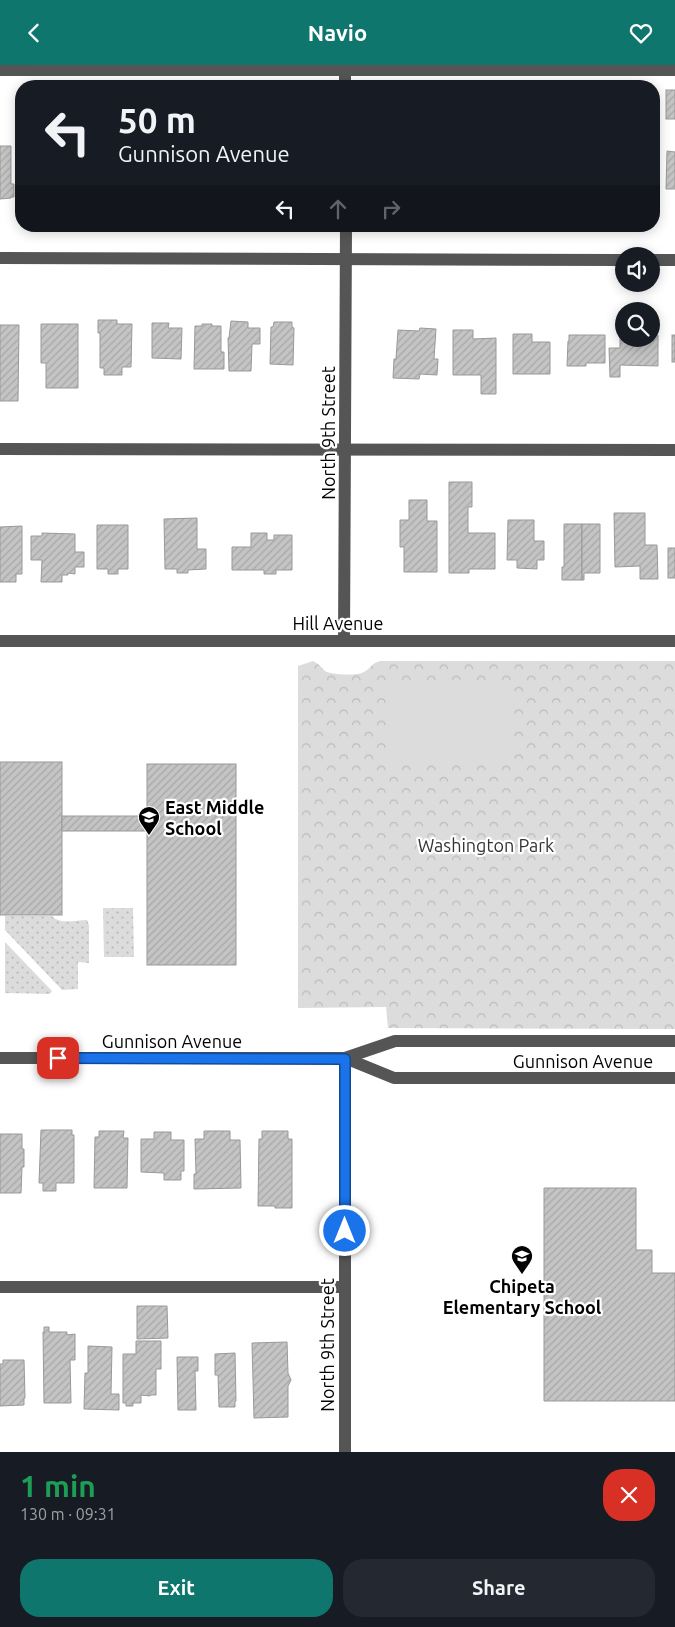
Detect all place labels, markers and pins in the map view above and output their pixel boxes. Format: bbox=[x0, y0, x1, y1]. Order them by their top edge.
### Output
place label: East Middle School bbox=[165, 797, 264, 838]
school or university icon: East Middle School bbox=[137, 805, 161, 836]
pin bbox=[37, 1037, 79, 1079]
school or university icon: Chipeta Elementary School bbox=[510, 1244, 534, 1275]
place label: Chipeta Elementary School bbox=[443, 1276, 602, 1317]

